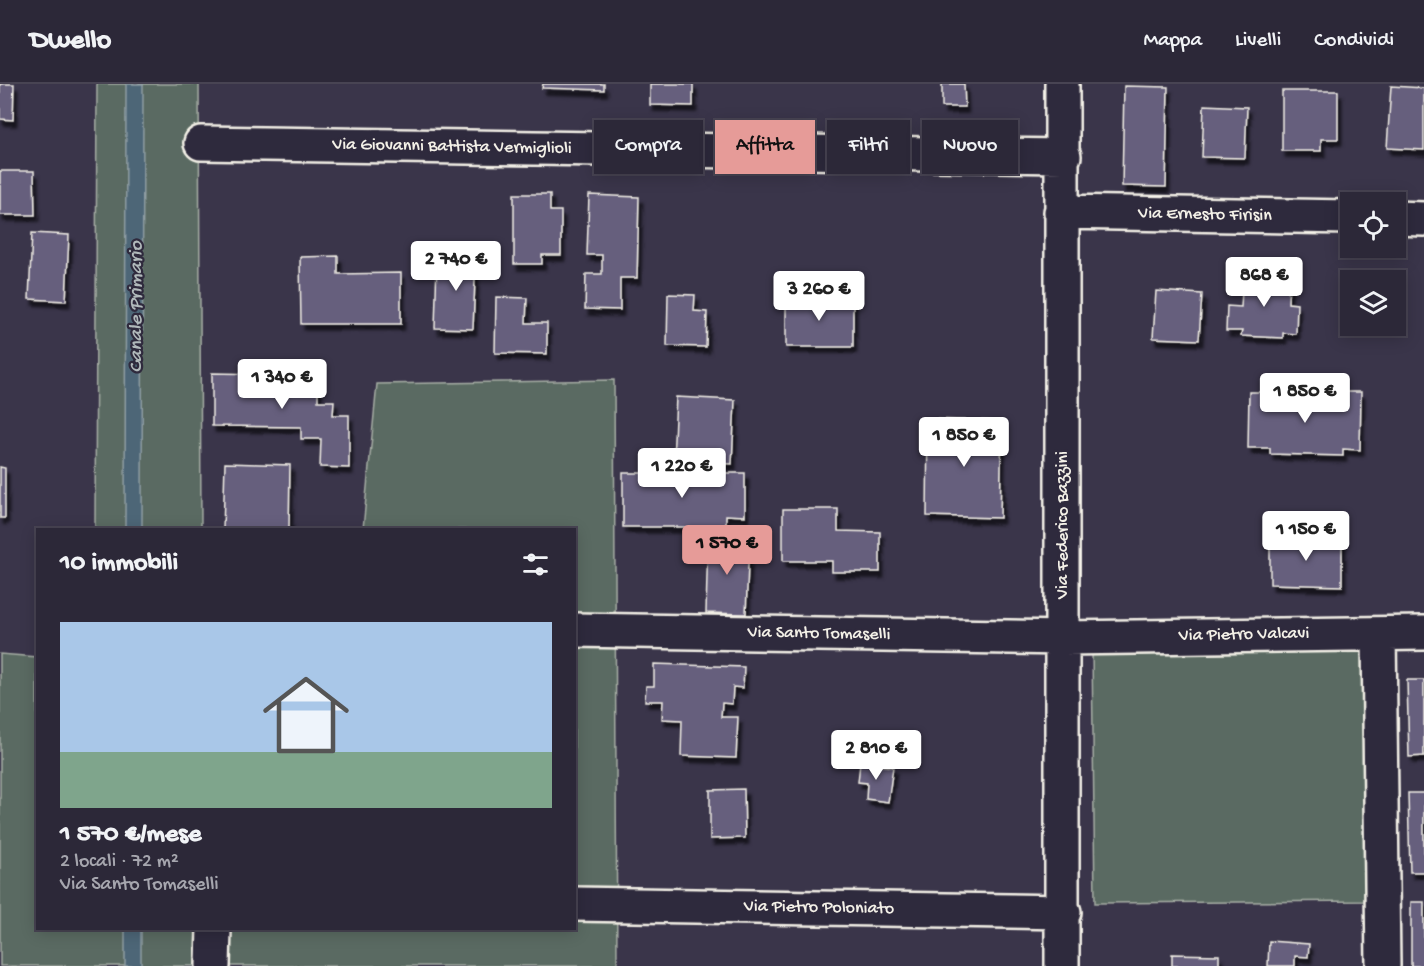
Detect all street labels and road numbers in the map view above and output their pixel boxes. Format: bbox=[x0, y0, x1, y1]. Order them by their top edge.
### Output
street label: Via Giovanni Battista Vermiglioli bbox=[331, 134, 572, 160]
street label: Via Ernesto Firisin bbox=[1137, 203, 1272, 227]
street label: Via Federico Bazzini bbox=[1053, 451, 1074, 600]
street label: Via Santo Tomaselli bbox=[746, 622, 891, 646]
street label: Via Pietro Valcavi bbox=[1178, 623, 1310, 647]
street label: Via Pietro Poloniato bbox=[743, 896, 894, 920]

